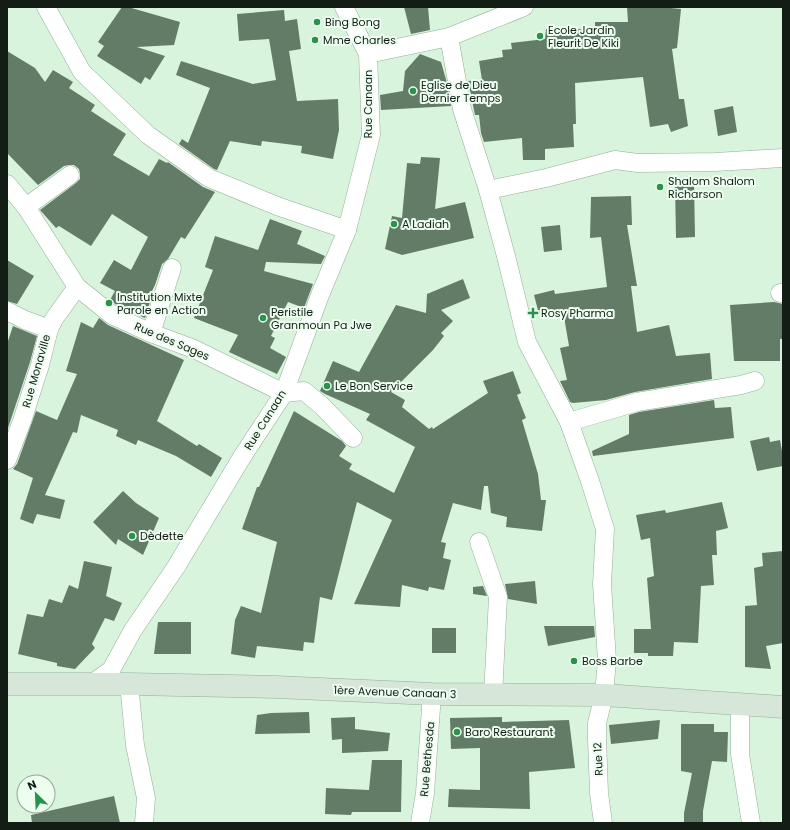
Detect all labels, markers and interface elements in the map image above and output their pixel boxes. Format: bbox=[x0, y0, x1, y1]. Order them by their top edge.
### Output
place label: Bing Bong bbox=[325, 14, 380, 30]
marker: Bing Bong bbox=[312, 17, 322, 27]
place label: Ecole Jardin Fleurit De Kiki bbox=[548, 22, 619, 51]
marker: Ecole Jardin Fleurit De Kiki bbox=[535, 31, 545, 41]
place label: Mme Charles bbox=[323, 32, 396, 48]
marker: Mme Charles bbox=[310, 35, 320, 45]
street label: Rue Canaan bbox=[360, 70, 376, 138]
place label: Eglise de Dieu Dernier Temps bbox=[421, 77, 501, 106]
marker: Eglise de Dieu Dernier Temps bbox=[408, 86, 418, 96]
place label: Shalom Shalom Richarson bbox=[668, 173, 755, 202]
marker: Shalom Shalom Richarson bbox=[655, 182, 665, 192]
place label: A Ladiah bbox=[402, 216, 449, 232]
marker: A Ladiah bbox=[389, 219, 399, 229]
place label: Institution Mixte Parole en Action bbox=[117, 289, 206, 318]
marker: Institution Mixte Parole en Action bbox=[104, 298, 114, 308]
place label: Peristile Granmoun Pa Jwe bbox=[271, 304, 372, 333]
place label: Rosy Pharma bbox=[541, 305, 613, 321]
marker: Rosy Pharma bbox=[528, 308, 538, 318]
marker: Peristile Granmoun Pa Jwe bbox=[258, 313, 268, 323]
street label: Rue des Sages bbox=[132, 318, 212, 364]
street label: Rue Monaville bbox=[18, 332, 54, 410]
place label: Le Bon Service bbox=[335, 378, 413, 394]
marker: Le Bon Service bbox=[322, 381, 332, 391]
street label: Rue Canaan bbox=[240, 387, 290, 453]
place label: Dèdette bbox=[140, 528, 184, 544]
marker: Dèdette bbox=[127, 531, 137, 541]
place label: Boss Barbe bbox=[582, 653, 643, 669]
marker: Boss Barbe bbox=[569, 656, 579, 666]
street label: 1ère Avenue Canaan 3 bbox=[333, 682, 457, 702]
street label: Rue Bethesda bbox=[416, 721, 438, 797]
place label: Baro Restaurant bbox=[465, 724, 554, 740]
marker: Baro Restaurant bbox=[452, 727, 462, 737]
street label: Rue 12 bbox=[589, 742, 607, 776]
north arrow bbox=[16, 774, 56, 814]
text: N bbox=[25, 776, 39, 794]

